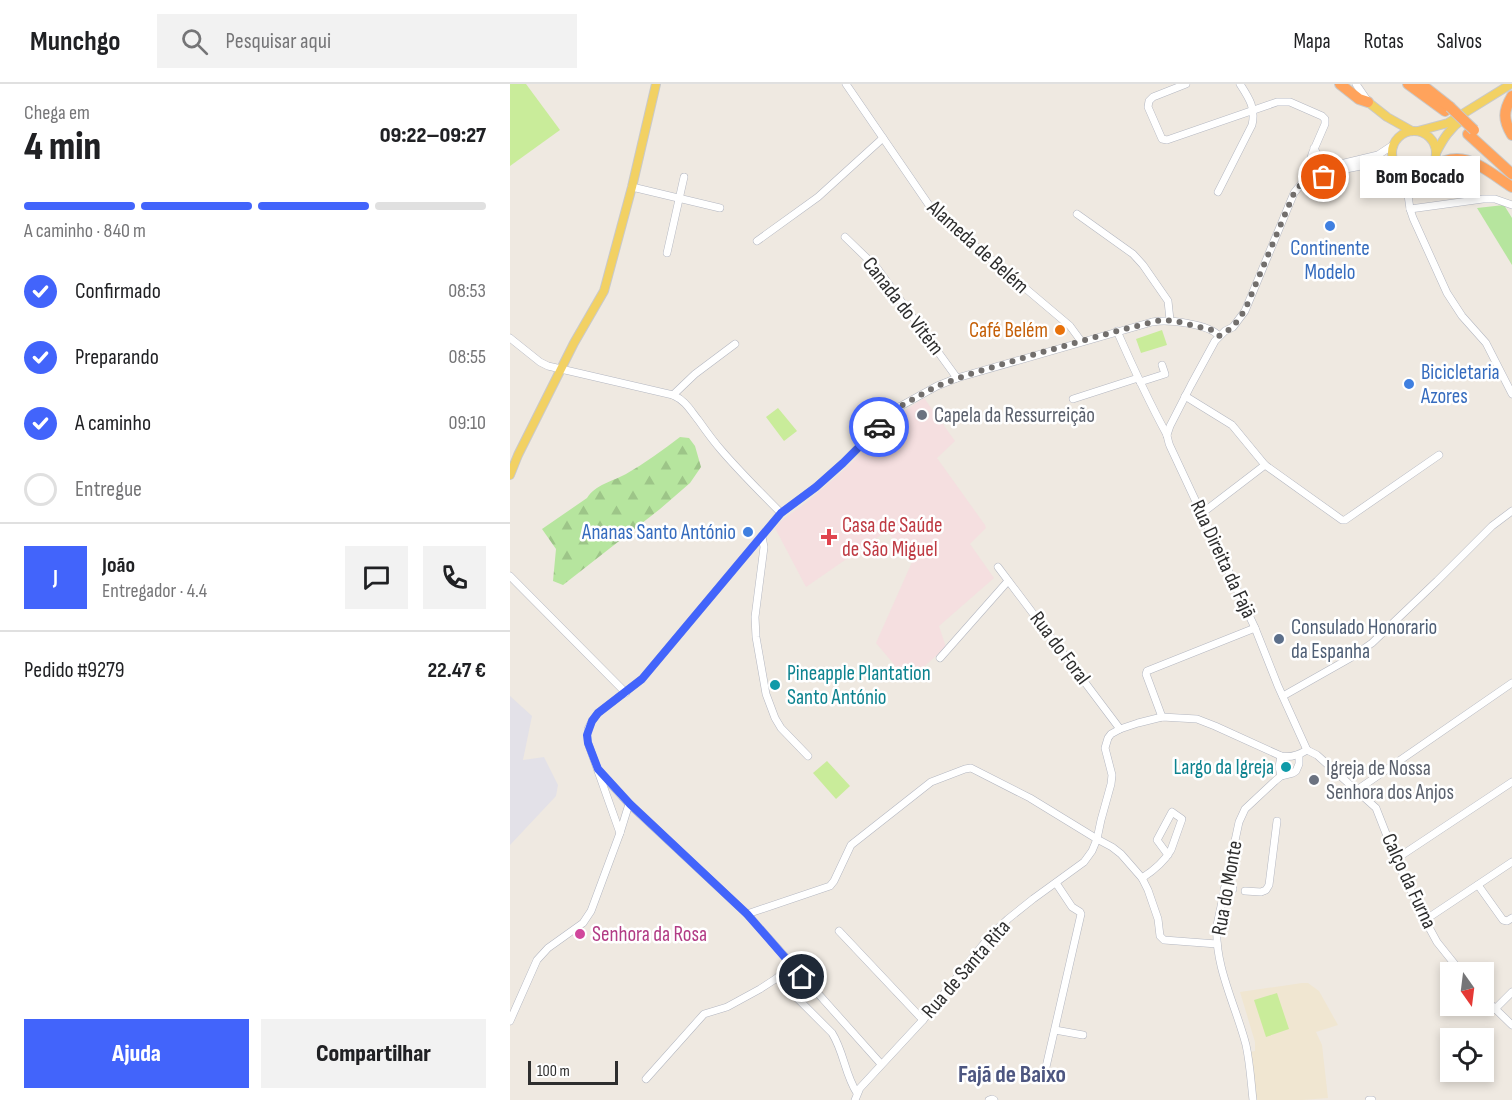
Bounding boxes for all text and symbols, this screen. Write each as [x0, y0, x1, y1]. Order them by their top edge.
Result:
search box [157, 14, 577, 68]
text: Munchgo [30, 25, 121, 58]
icon: search [178, 25, 211, 58]
text: Pesquisar aqui [226, 28, 331, 55]
text: Mapa [1293, 29, 1331, 54]
text: Rotas [1364, 29, 1404, 54]
text: Salvos [1437, 29, 1482, 54]
text: Chega em [24, 101, 90, 125]
text: 09:22–09:27 [380, 122, 486, 149]
text: 4 min [24, 124, 101, 171]
pin [1298, 151, 1349, 202]
callout: Bom Bocado [1360, 156, 1480, 198]
icon: bag [1307, 160, 1340, 193]
text: Bom Bocado [1376, 165, 1464, 189]
street label: Alameda de Belém [922, 194, 1034, 299]
text: A caminho · 840 m [24, 219, 146, 243]
marker: Continente Modelo [1323, 219, 1337, 233]
place label: Continente Modelo [1290, 236, 1370, 285]
street label: Canada do Vitém [857, 252, 949, 360]
icon: check [24, 275, 57, 308]
text: Confirmado [75, 278, 161, 305]
text: 08:53 [448, 279, 486, 303]
place label: Café Belém [969, 318, 1048, 343]
marker: Café Belém [1053, 323, 1067, 337]
icon: check [24, 341, 57, 374]
text: Preparando [75, 344, 159, 371]
text: 08:55 [449, 345, 486, 369]
place label: Bicicletaria Azores [1420, 360, 1500, 409]
marker: Bicicletaria Azores [1402, 377, 1416, 391]
courier [849, 397, 909, 457]
place label: Capela da Ressurreição [934, 403, 1095, 428]
icon: check [24, 407, 57, 440]
marker: Capela da Ressurreição [915, 408, 929, 422]
text: A caminho [75, 410, 151, 437]
text: 09:10 [449, 411, 486, 435]
icon: car [863, 411, 896, 444]
text: Entregue [75, 476, 142, 503]
street label: Rua Direita da Fajã [1185, 496, 1261, 622]
place label: Casa de Saúde de São Miguel [842, 513, 942, 562]
place label: Ananas Santo António [581, 520, 736, 545]
marker: Ananas Santo António [741, 525, 755, 539]
marker: Casa de Saúde de São Miguel [820, 528, 838, 546]
button: chat [345, 546, 408, 609]
button: phone [423, 546, 486, 609]
text: João [102, 552, 135, 579]
text: J [53, 564, 58, 591]
text: Entregador · 4.4 [102, 579, 207, 603]
street label: Rua do Foral [1025, 607, 1095, 689]
place label: Consulado Honorario da Espanha [1291, 615, 1437, 664]
marker: Consulado Honorario da Espanha [1272, 632, 1286, 646]
text: Pedido #9279 [24, 657, 125, 684]
text: 22.47 € [427, 657, 486, 684]
place label: Pineapple Plantation Santo António [787, 661, 931, 710]
marker: Pineapple Plantation Santo António [768, 678, 782, 692]
place label: Largo da Igreja [1174, 755, 1274, 780]
place label: Igreja de Nossa Senhora dos Anjos [1326, 756, 1454, 805]
marker: Largo da Igreja [1279, 760, 1293, 774]
marker: Igreja de Nossa Senhora dos Anjos [1307, 773, 1321, 787]
street label: Calço da Furna [1376, 829, 1442, 933]
street label: Rua do Monte [1206, 839, 1248, 937]
street label: Rua de Santa Rita [916, 915, 1016, 1023]
place label: Senhora da Rosa [592, 922, 707, 947]
marker: Senhora da Rosa [573, 927, 587, 941]
pin [776, 951, 827, 1002]
icon: home [785, 960, 818, 993]
north arrow [1440, 962, 1494, 1016]
map controls [1440, 962, 1494, 1082]
button: Ajuda [24, 1019, 249, 1088]
button: Compartilhar [261, 1019, 486, 1088]
button: locate [1440, 1028, 1494, 1082]
scale bar [528, 1058, 618, 1086]
district label: Fajã de Baixo [958, 1060, 1066, 1089]
text: 100 m [537, 1062, 570, 1081]

